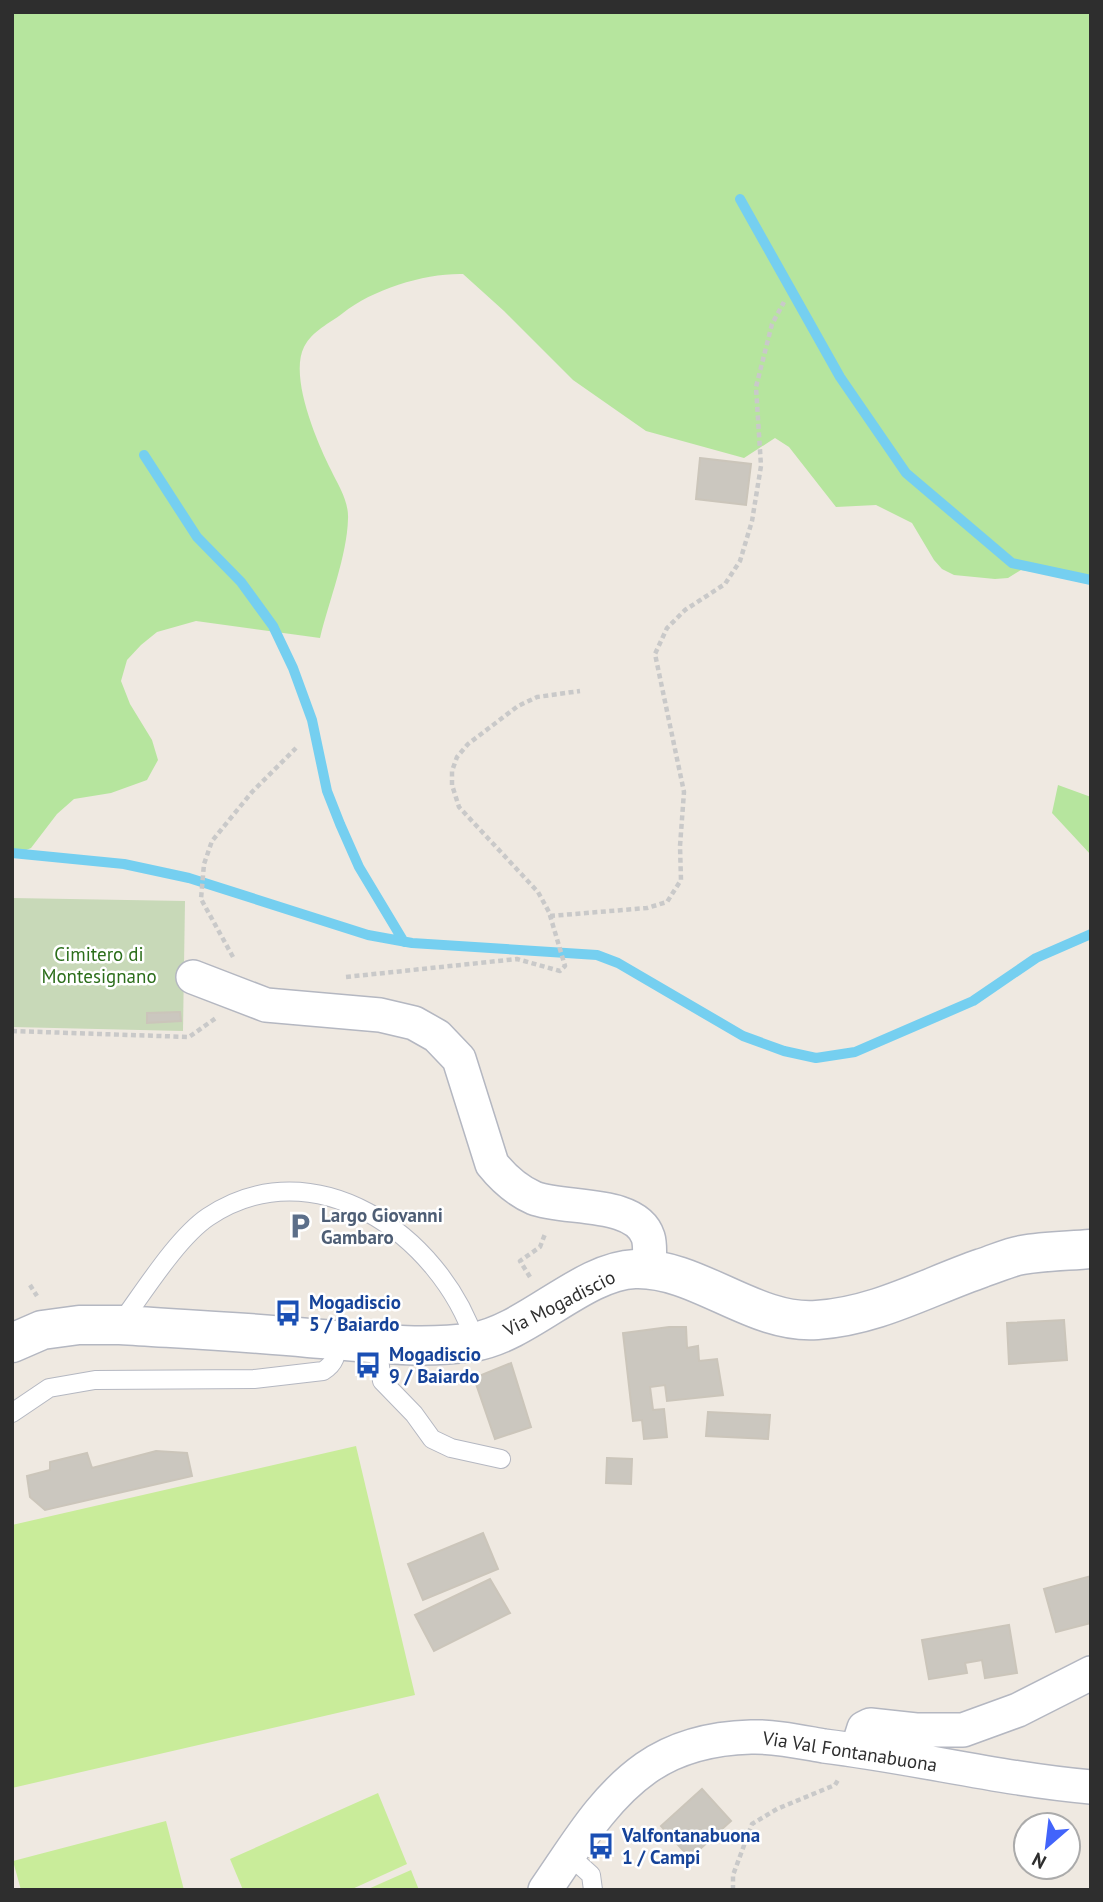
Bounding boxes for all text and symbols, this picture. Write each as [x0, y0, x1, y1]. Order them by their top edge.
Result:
park label: Cimitero di Montesignano [41, 942, 157, 988]
place label: Largo Giovanni Gambaro [321, 1203, 443, 1249]
parking icon: Largo Giovanni Gambaro [285, 1211, 315, 1241]
street label: Via Mogadiscio [498, 1265, 619, 1342]
place label: Mogadiscio 5 / Baiardo [309, 1290, 401, 1336]
bus stop icon: Mogadiscio 5 / Baiardo [273, 1298, 303, 1328]
place label: Mogadiscio 9 / Baiardo [389, 1342, 481, 1388]
bus stop icon: Mogadiscio 9 / Baiardo [353, 1350, 383, 1380]
street label: Via Val Fontanabuona [760, 1725, 939, 1777]
north arrow [1012, 1811, 1082, 1881]
place label: Valfontanabuona 1 / Campi [621, 1823, 760, 1869]
bus stop icon: Valfontanabuona 1 / Campi [586, 1831, 616, 1861]
text: N [1028, 1847, 1050, 1875]

